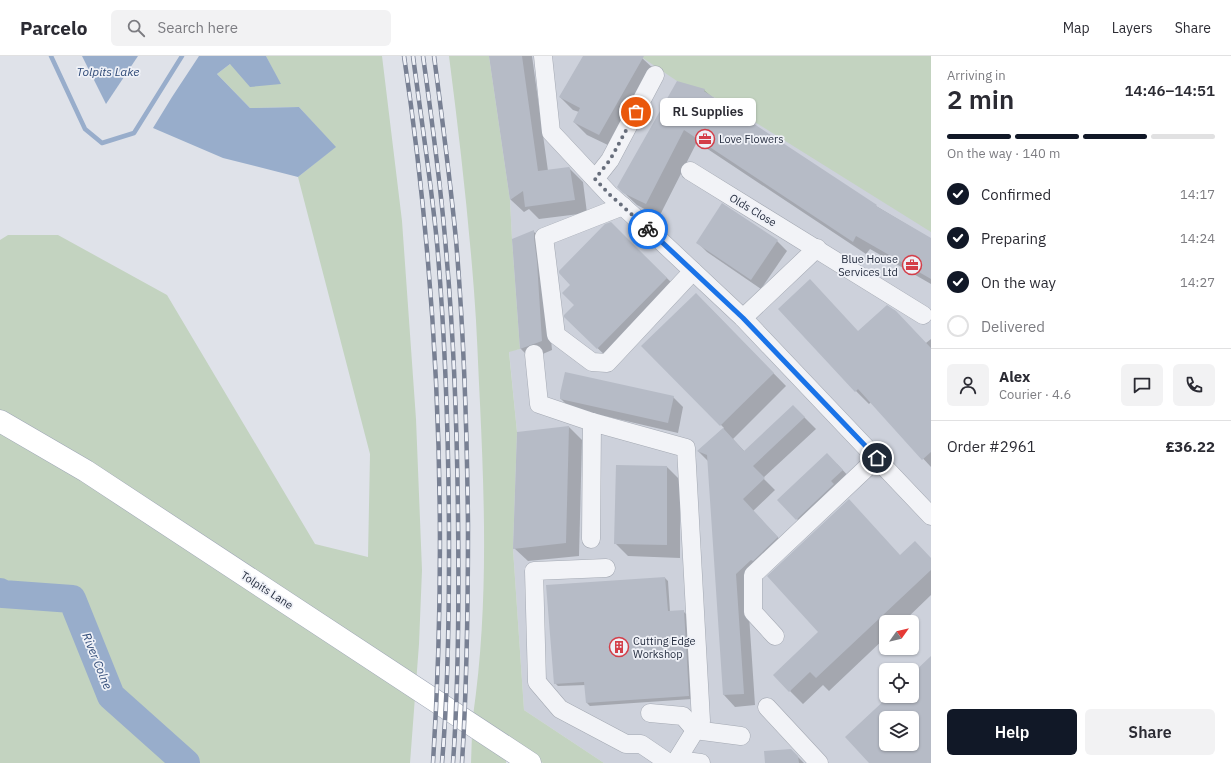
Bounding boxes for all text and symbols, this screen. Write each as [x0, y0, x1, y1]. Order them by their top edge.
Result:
search box [111, 10, 391, 46]
text: Parcelo [20, 16, 87, 40]
icon: search [125, 17, 147, 39]
text: Search here [157, 18, 238, 37]
text: Map [1063, 19, 1090, 37]
text: Layers [1112, 19, 1153, 37]
text: Share [1175, 19, 1211, 37]
water label: Tolpits Lake [77, 64, 139, 79]
text: Arriving in [947, 67, 1006, 84]
text: 14:46–14:51 [1125, 81, 1215, 100]
text: 2 min [947, 82, 1014, 116]
pin [619, 95, 653, 129]
callout: RL Supplies [660, 98, 756, 126]
icon: bag [625, 101, 647, 123]
text: RL Supplies [673, 103, 743, 120]
office icon: Love Flowers [694, 128, 716, 150]
place label: Love Flowers [719, 132, 784, 146]
text: On the way · 140 m [947, 145, 1060, 162]
icon: check [947, 183, 969, 205]
text: Confirmed [981, 185, 1051, 204]
text: 14:17 [1180, 186, 1215, 203]
street label: Olds Close [727, 190, 779, 230]
courier [628, 209, 668, 249]
icon: bike [637, 218, 659, 240]
icon: check [947, 227, 969, 249]
text: Preparing [981, 229, 1046, 248]
text: 14:24 [1180, 230, 1215, 247]
place label: Blue House Services Ltd [838, 252, 898, 279]
office icon: Blue House Services Ltd [901, 254, 923, 276]
icon: check [947, 271, 969, 293]
text: On the way [981, 273, 1056, 292]
text: 14:27 [1180, 274, 1215, 291]
text: Delivered [981, 317, 1045, 336]
button: person [947, 364, 989, 406]
button: chat [1121, 364, 1163, 406]
button: phone [1173, 364, 1215, 406]
text: Alex [999, 367, 1030, 386]
text: Courier · 4.6 [999, 386, 1071, 403]
text: Order #2961 [947, 437, 1036, 456]
text: £36.22 [1166, 437, 1215, 456]
pin [860, 441, 894, 475]
icon: home [866, 447, 888, 469]
street label: Tolpits Lane [238, 568, 296, 612]
north arrow [879, 615, 919, 655]
map controls [879, 615, 919, 751]
water label: River Colne [79, 630, 116, 691]
place label: Cutting Edge Workshop [633, 634, 696, 661]
building icon: Cutting Edge Workshop [608, 636, 630, 658]
button: locate [879, 663, 919, 703]
button: Help [947, 709, 1077, 755]
button: Share [1085, 709, 1215, 755]
button: layers [879, 711, 919, 751]

